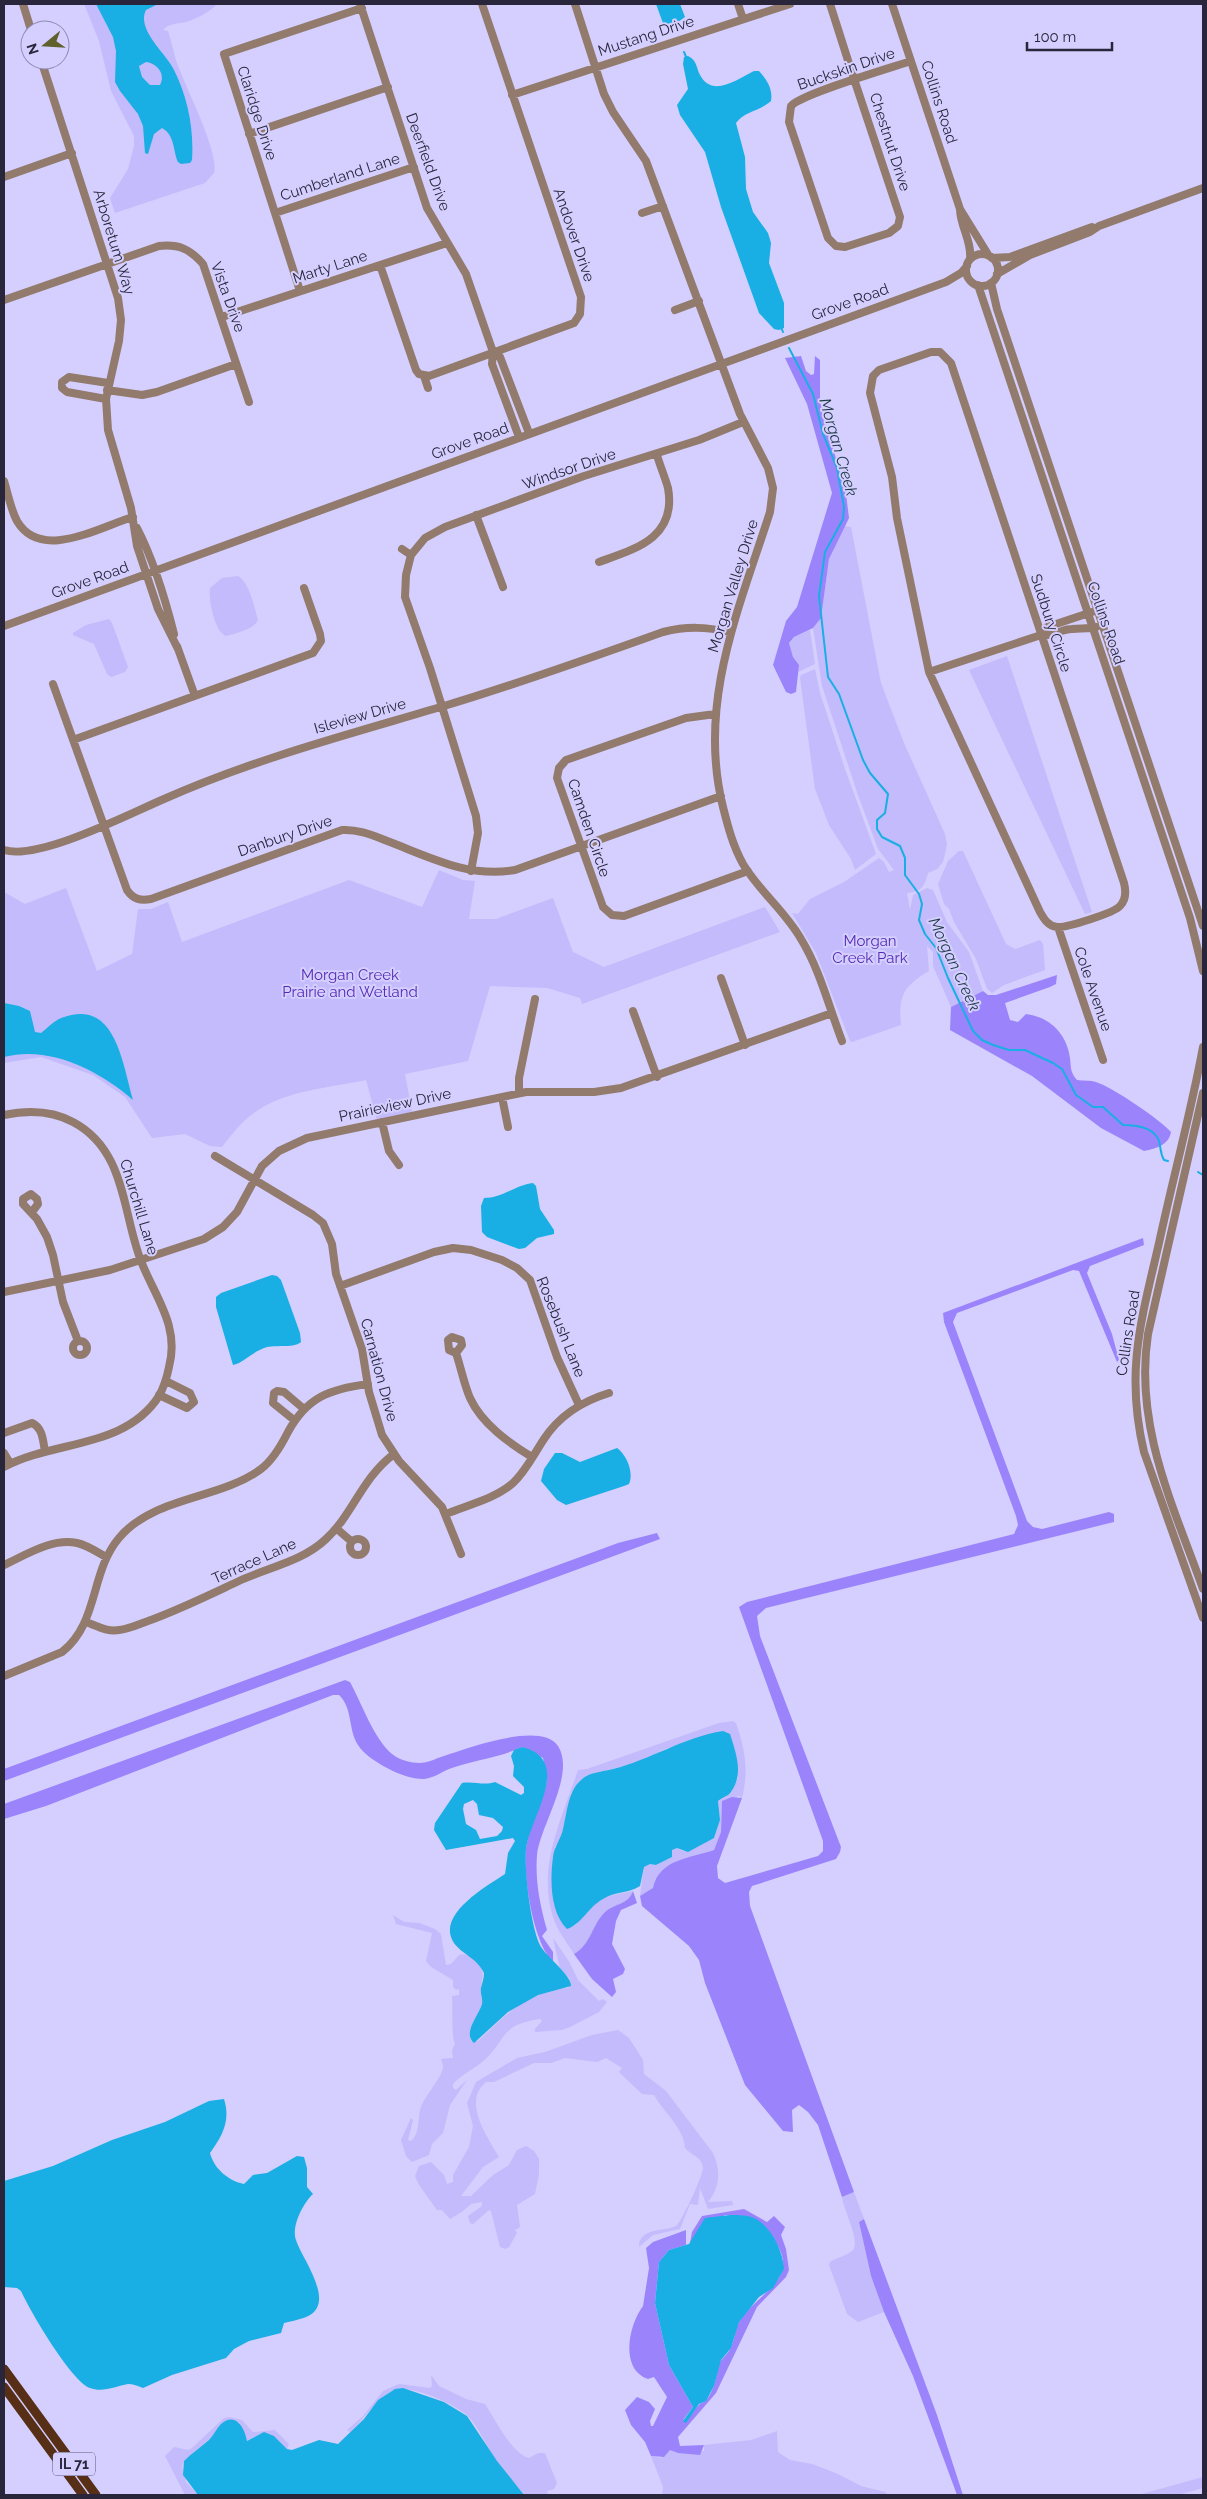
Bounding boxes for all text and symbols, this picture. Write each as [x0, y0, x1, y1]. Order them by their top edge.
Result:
street label: Mustang Drive [596, 12, 697, 60]
north arrow [20, 20, 70, 70]
scale bar [1027, 20, 1112, 52]
text: 100 m [1034, 28, 1076, 46]
text: N [23, 41, 42, 57]
street label: Buckskin Drive [795, 44, 897, 94]
street label: Collins Road [917, 58, 961, 146]
street label: Claridge Drive [233, 64, 281, 163]
street label: Chestnut Drive [866, 91, 914, 194]
street label: Deerfield Drive [402, 111, 454, 214]
street label: Cumberland Lane [278, 149, 402, 205]
street label: Andover Drive [550, 186, 599, 284]
street label: Arboretum Way [89, 187, 139, 297]
street label: Marty Lane [290, 246, 370, 288]
street label: Vista Drive [207, 259, 249, 335]
street label: Grove Road [809, 280, 891, 324]
water label: Morgan Creek [815, 396, 862, 499]
street label: Grove Road [429, 419, 511, 463]
street label: Windsor Drive [520, 445, 618, 493]
street label: Morgan Valley Drive [704, 517, 762, 655]
street label: Grove Road [49, 558, 131, 602]
street label: Sudbury Circle [1027, 572, 1075, 674]
street label: Collins Road [1083, 579, 1129, 667]
street label: Isleview Drive [312, 694, 408, 738]
street label: Camden Circle [564, 777, 614, 880]
street label: Danbury Drive [236, 811, 335, 861]
water label: Morgan Creek [925, 914, 985, 1014]
park label: Morgan Creek Park [832, 932, 908, 967]
street label: Cole Avenue [1070, 944, 1116, 1034]
park label: Morgan Creek Prairie and Wetland [282, 966, 418, 1001]
street label: Prairieview Drive [337, 1084, 453, 1126]
street label: Churchill Lane [116, 1157, 162, 1257]
street label: Rosebush Lane [533, 1274, 589, 1380]
street label: Collins Road [1112, 1289, 1144, 1377]
street label: Carnation Drive [357, 1316, 401, 1424]
street label: Terrace Lane [209, 1534, 299, 1588]
road number: IL 71 [53, 2452, 95, 2476]

